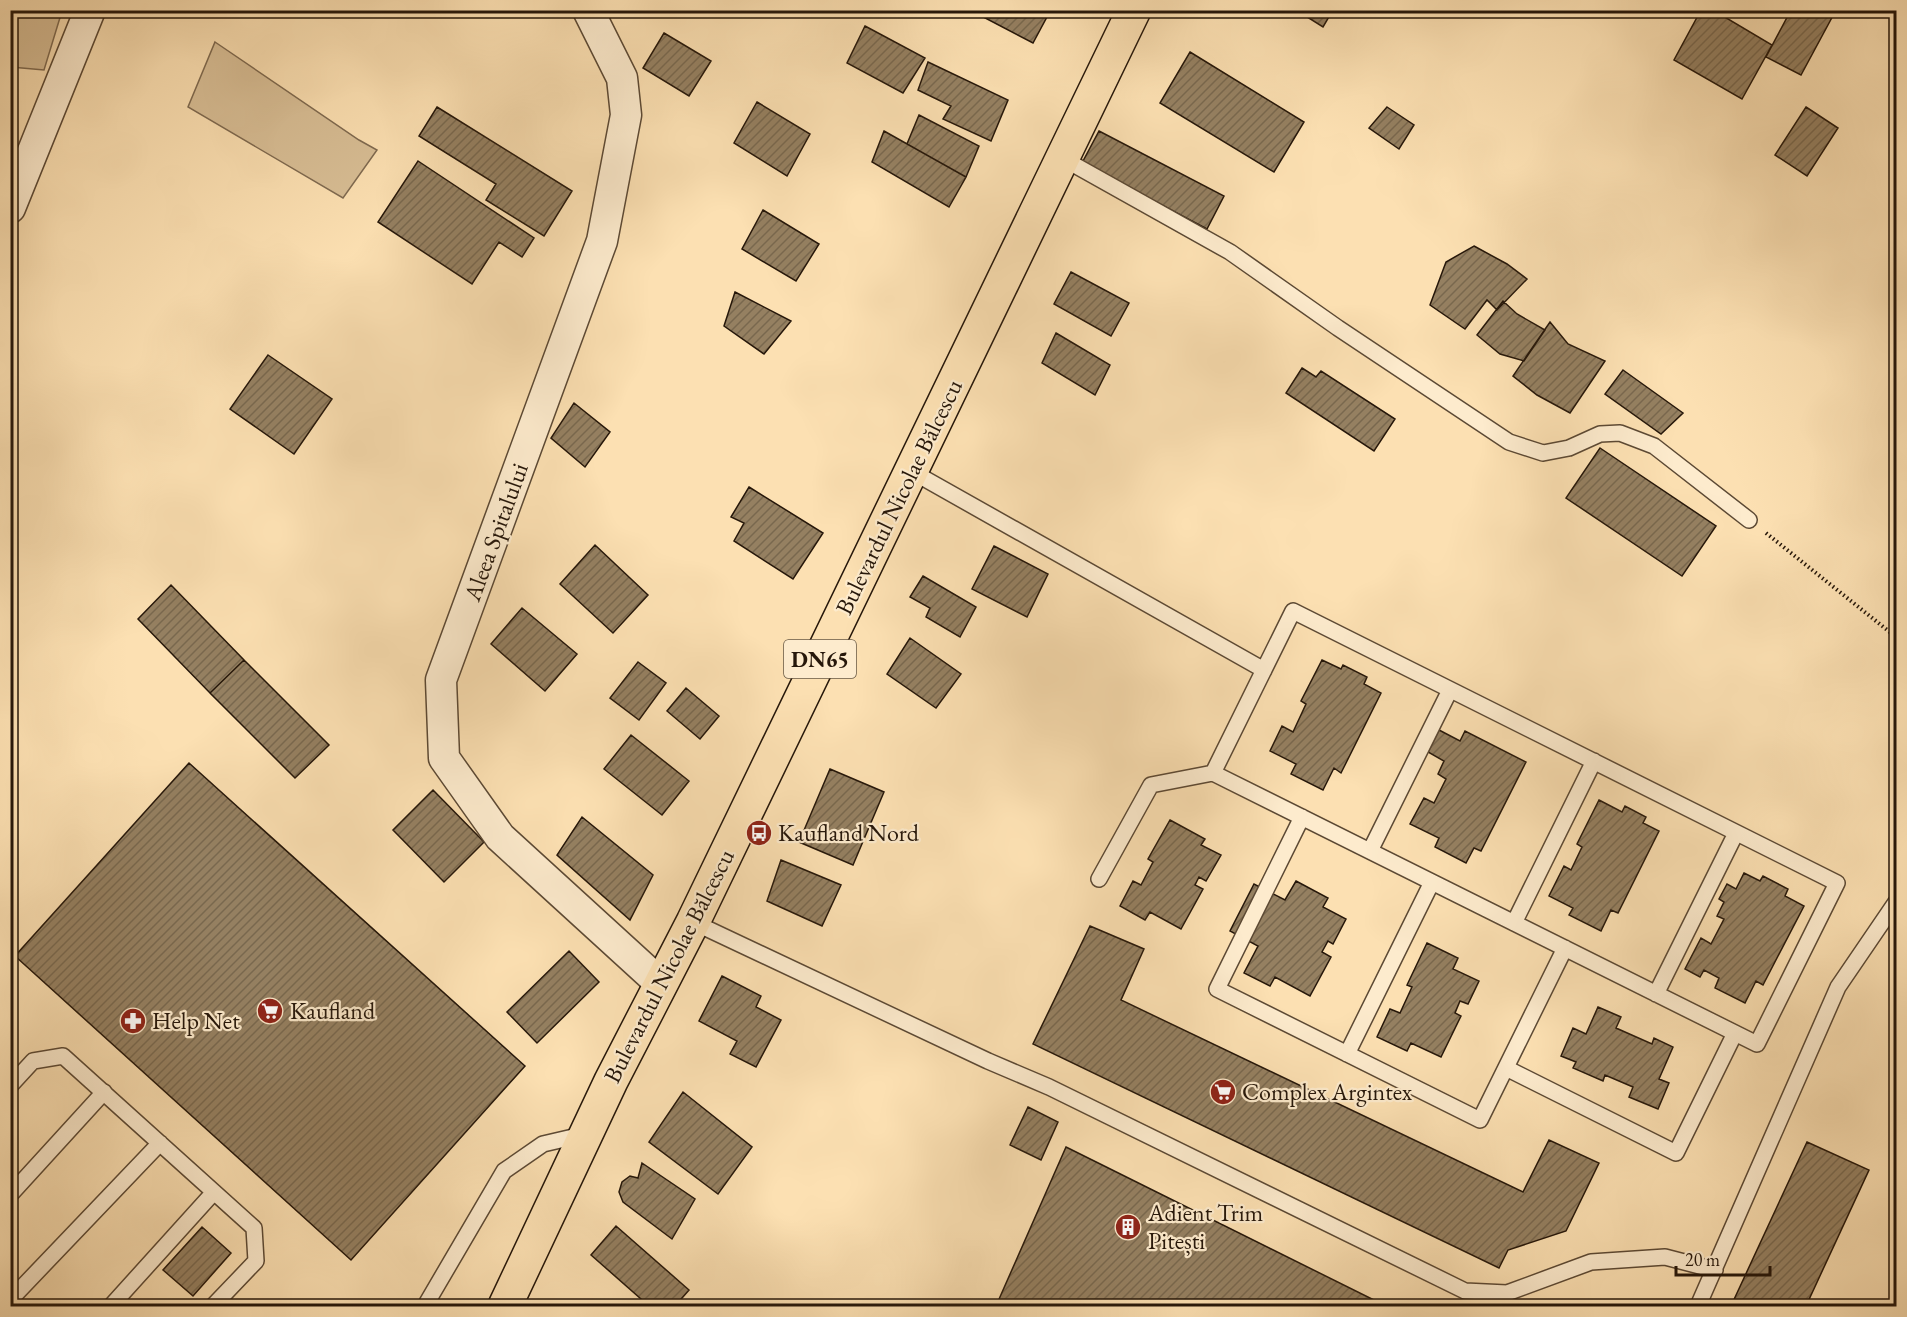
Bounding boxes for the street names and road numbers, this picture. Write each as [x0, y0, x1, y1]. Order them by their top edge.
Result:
street label: Bulevardul Nicolae Bălcescu [828, 374, 969, 620]
street label: Aleea Spitalului [456, 459, 535, 606]
road number: DN65 [784, 640, 856, 678]
street label: Bulevardul Nicolae Bălcescu [596, 843, 741, 1088]

